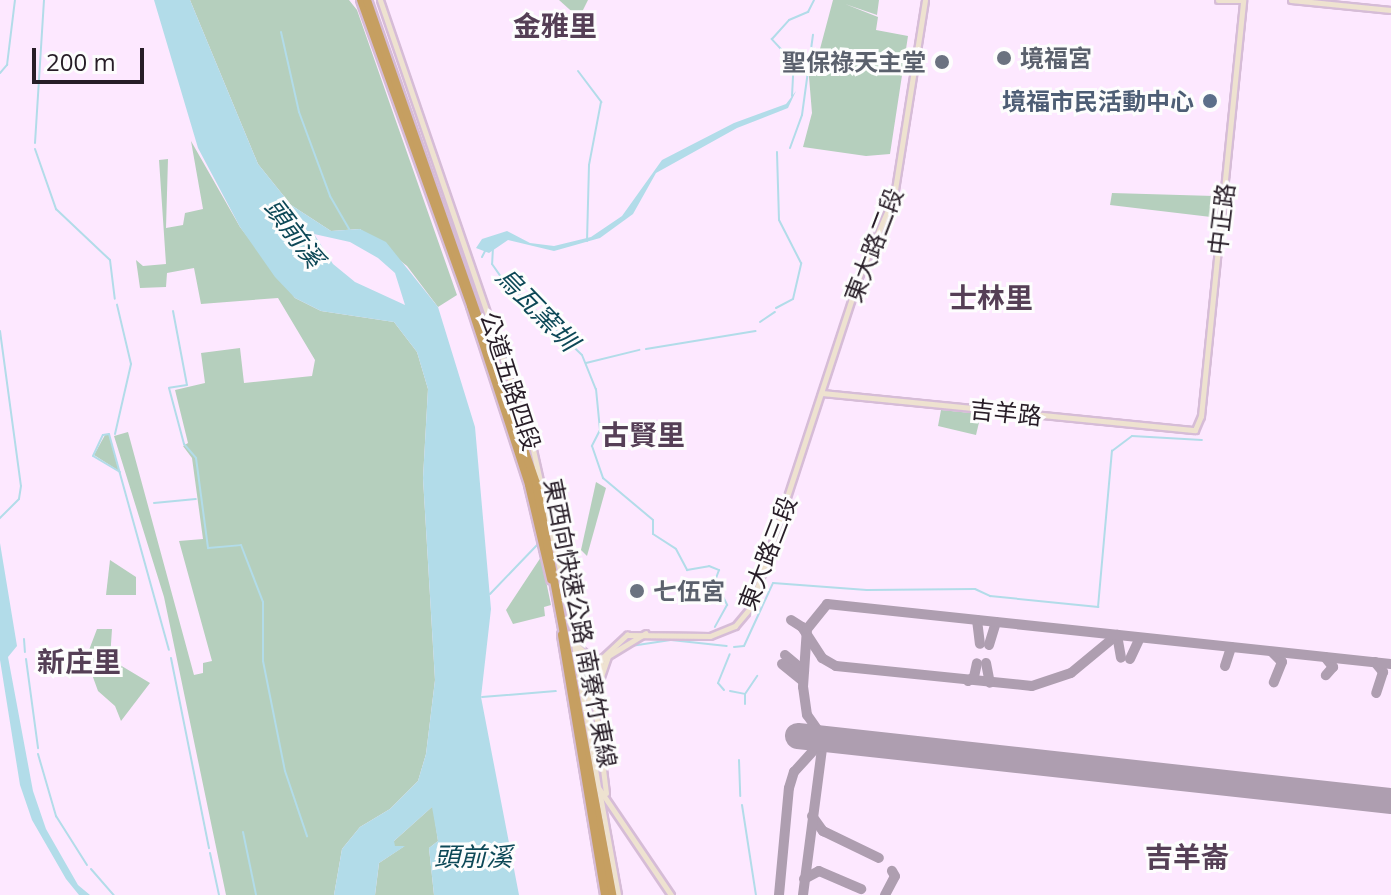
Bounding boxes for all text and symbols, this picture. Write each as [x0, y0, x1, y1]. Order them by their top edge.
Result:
district label: 金雅里 [513, 8, 597, 42]
scale bar [36, 32, 148, 82]
place label: 境福宮 [1020, 44, 1092, 72]
text: 200 m [46, 45, 116, 78]
place label: 聖保祿天主堂 [782, 48, 926, 76]
marker: 境福宮 [995, 49, 1013, 67]
marker: 聖保祿天主堂 [933, 53, 951, 71]
place label: 境福市民活動中心 [1002, 87, 1194, 115]
marker: 境福市民活動中心 [1201, 92, 1219, 110]
street label: 中正路 [1202, 182, 1240, 256]
street label: 東大路二段 [838, 184, 908, 306]
water label: 頭前溪 [258, 192, 330, 274]
water label: 烏瓦窯圳 [490, 261, 584, 357]
district label: 士林里 [949, 280, 1033, 314]
street label: 公道五路四段 [475, 308, 547, 454]
street label: 吉羊路 [969, 394, 1043, 430]
district label: 古賢里 [601, 417, 685, 451]
street label: 東西向快速公路 南寮竹東線 [539, 476, 623, 770]
street label: 東大路三段 [732, 492, 802, 614]
place label: 七伍宮 [653, 577, 725, 605]
marker: 七伍宮 [628, 582, 646, 600]
district label: 新庄里 [37, 644, 121, 678]
district label: 吉羊崙 [1145, 839, 1229, 873]
water label: 頭前溪 [434, 841, 512, 873]

